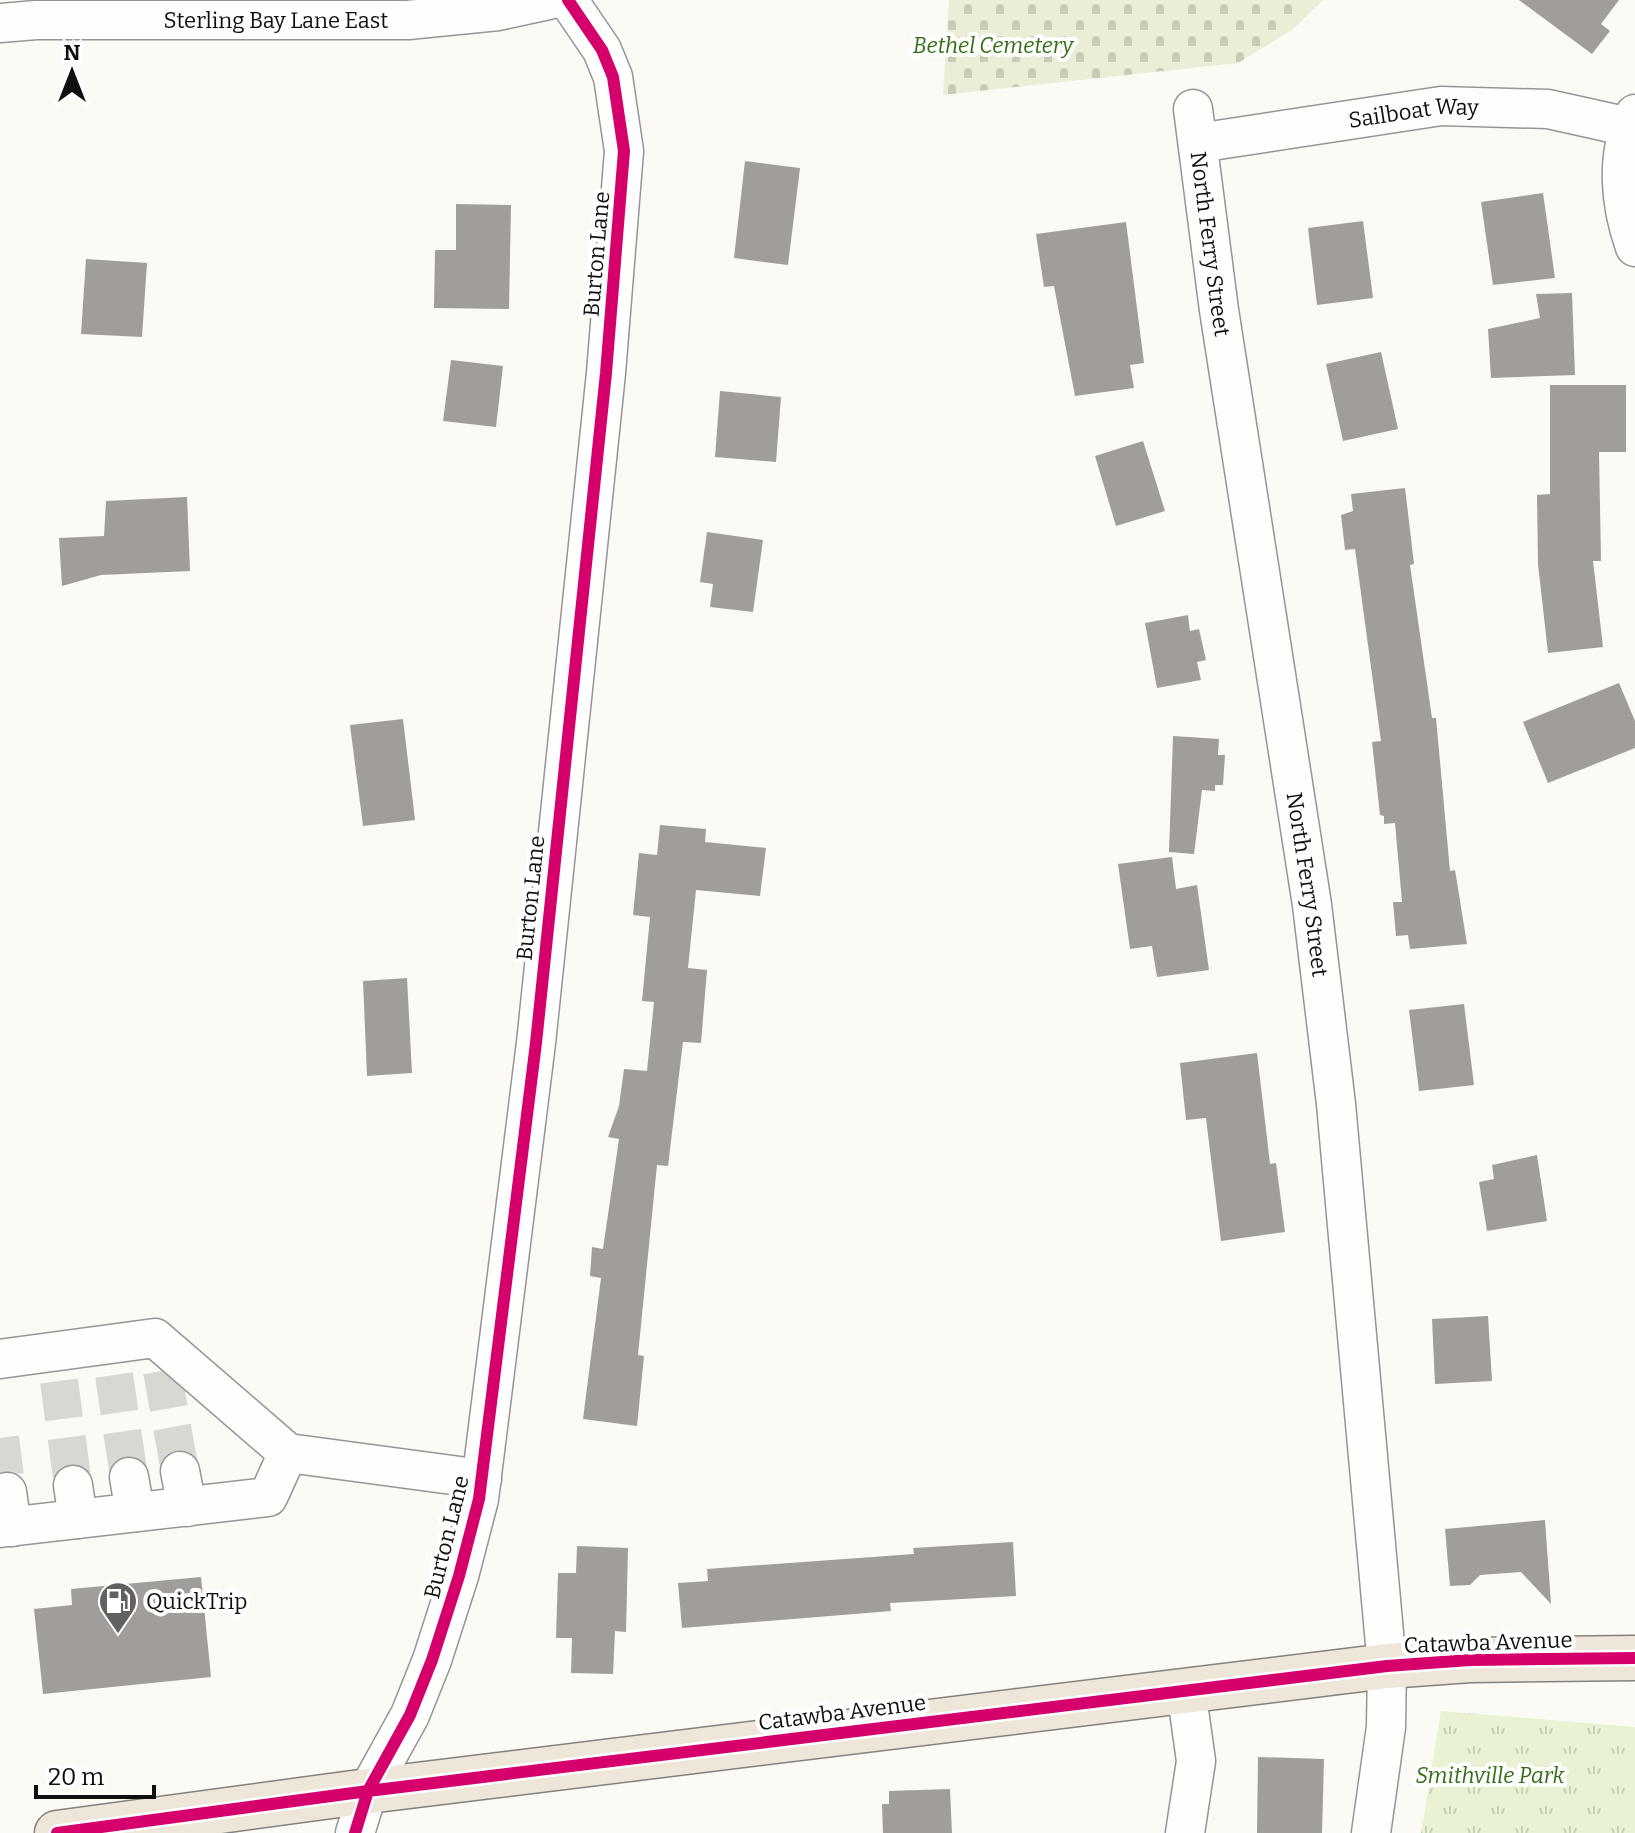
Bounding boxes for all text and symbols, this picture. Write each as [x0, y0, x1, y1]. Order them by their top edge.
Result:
street label: Sterling Bay Lane East [163, 7, 388, 34]
north arrow [32, 32, 112, 112]
park label: Bethel Cemetery [913, 32, 1075, 59]
text: N [64, 39, 81, 66]
street label: Sailboat Way [1347, 93, 1479, 134]
street label: North Ferry Street [1185, 150, 1236, 338]
street label: Burton Lane [578, 190, 615, 318]
street label: North Ferry Street [1281, 790, 1334, 978]
street label: Burton Lane [511, 834, 550, 962]
street label: Burton Lane [418, 1473, 475, 1601]
fuel station icon: QuickTrip [97, 1580, 139, 1635]
place label: QuickTrip [146, 1588, 247, 1615]
street label: Catawba Avenue [1403, 1626, 1573, 1659]
street label: Catawba Avenue [757, 1689, 928, 1736]
scale bar [36, 1749, 154, 1799]
park label: Smithville Park [1415, 1762, 1566, 1789]
text: 20 m [48, 1763, 104, 1791]

